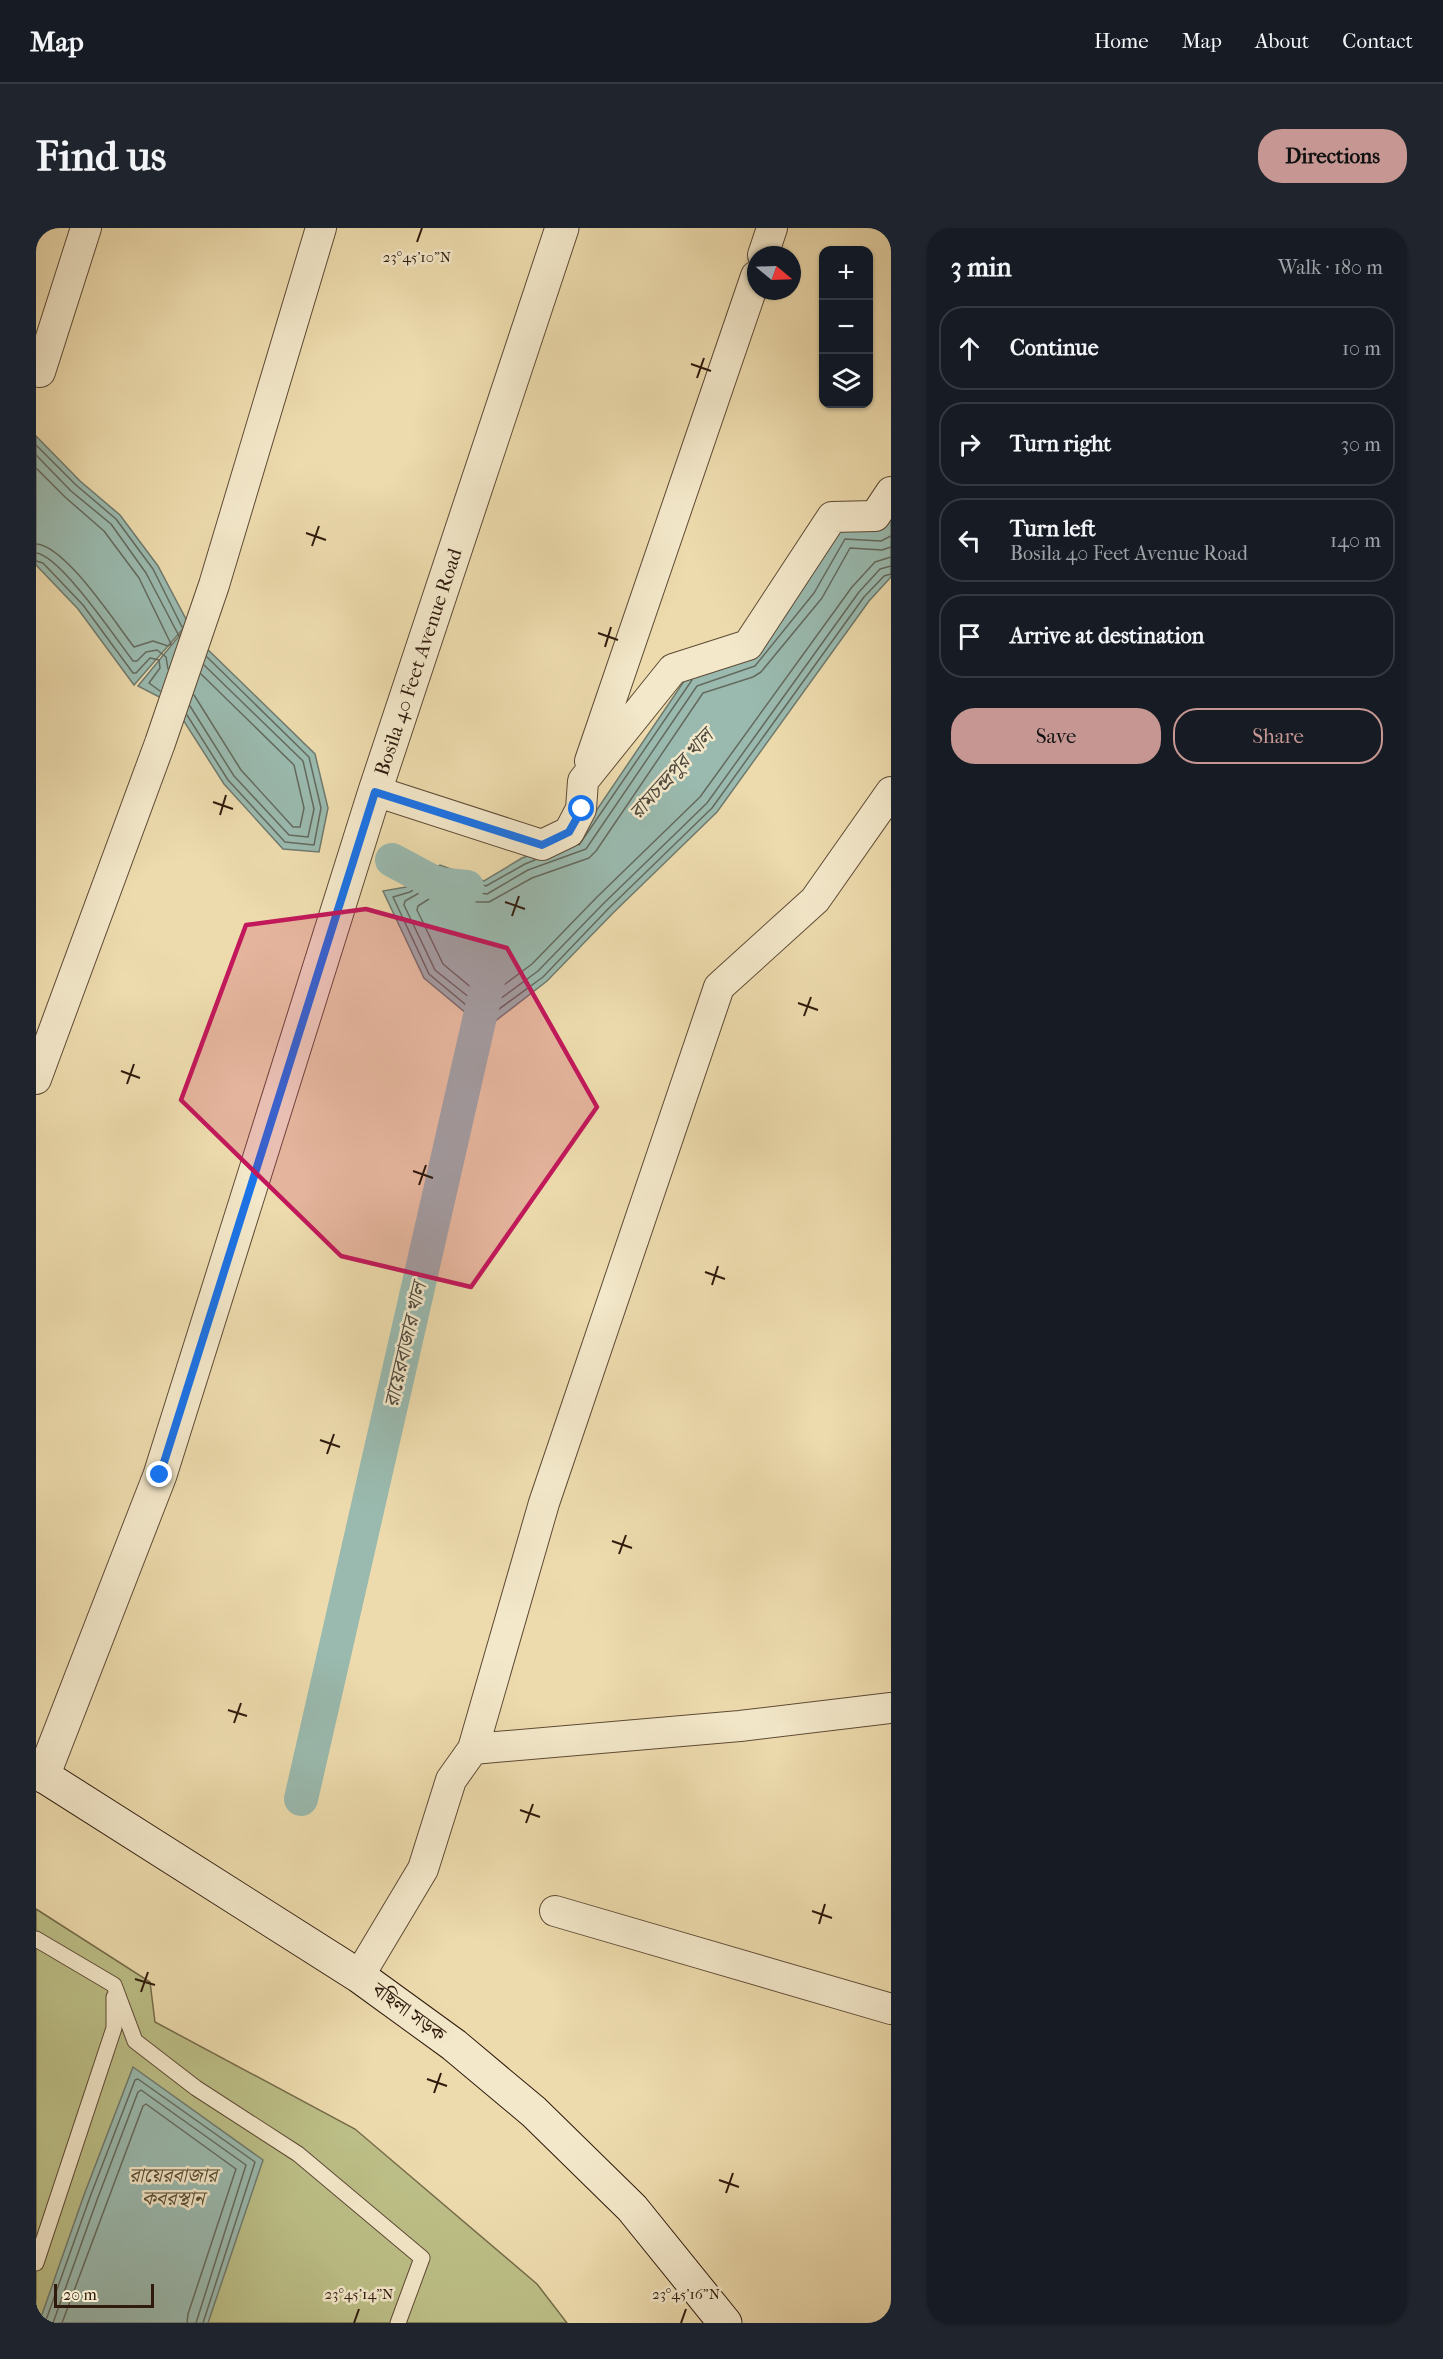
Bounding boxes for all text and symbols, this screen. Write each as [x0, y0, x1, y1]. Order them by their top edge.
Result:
text: Map [30, 25, 84, 58]
text: Home [1094, 29, 1149, 53]
text: Map [1182, 29, 1222, 53]
text: About [1255, 29, 1309, 53]
text: Contact [1342, 29, 1413, 53]
button: Directions [1258, 129, 1407, 183]
text: Find us [36, 132, 166, 181]
north arrow [747, 246, 801, 300]
map controls [819, 246, 873, 408]
button: + [819, 246, 873, 300]
text: 23°45'10"N [383, 248, 452, 266]
text: 3 min [951, 252, 1012, 283]
text: Walk · 180 m [1278, 256, 1383, 279]
button: − [819, 300, 873, 354]
icon: ahead [953, 332, 986, 365]
text: Continue [1010, 335, 1099, 361]
text: 10 m [1342, 337, 1381, 360]
button: layers [819, 354, 873, 408]
icon: right [953, 428, 986, 461]
text: Turn right [1010, 431, 1111, 457]
text: 30 m [1341, 433, 1381, 456]
text: Turn left [1010, 516, 1096, 542]
icon: left [953, 524, 986, 557]
text: 140 m [1330, 529, 1381, 552]
text: Bosila 40 Feet Avenue Road [1010, 542, 1248, 565]
street label: Bosila 40 Feet Avenue Road [369, 544, 467, 778]
icon: arrive [953, 620, 986, 653]
text: Arrive at destination [1010, 623, 1204, 649]
button: Save [951, 708, 1161, 764]
button: Share [1173, 708, 1383, 764]
water label: রামচন্দ্রপুর খাল [624, 721, 721, 825]
route start [568, 795, 594, 821]
water label: রায়েরবাজার খাল [379, 1276, 432, 1410]
route end [146, 1461, 172, 1487]
street label: বছিলা সড়ক [367, 1977, 451, 2047]
park label: রায়েরবাজার কবরস্থান [129, 2164, 221, 2210]
scale bar [54, 2281, 154, 2308]
text: 20 m [63, 2285, 97, 2304]
text: 23°45'14"N [325, 2285, 394, 2303]
text: 23°45'16"N [652, 2285, 721, 2303]

